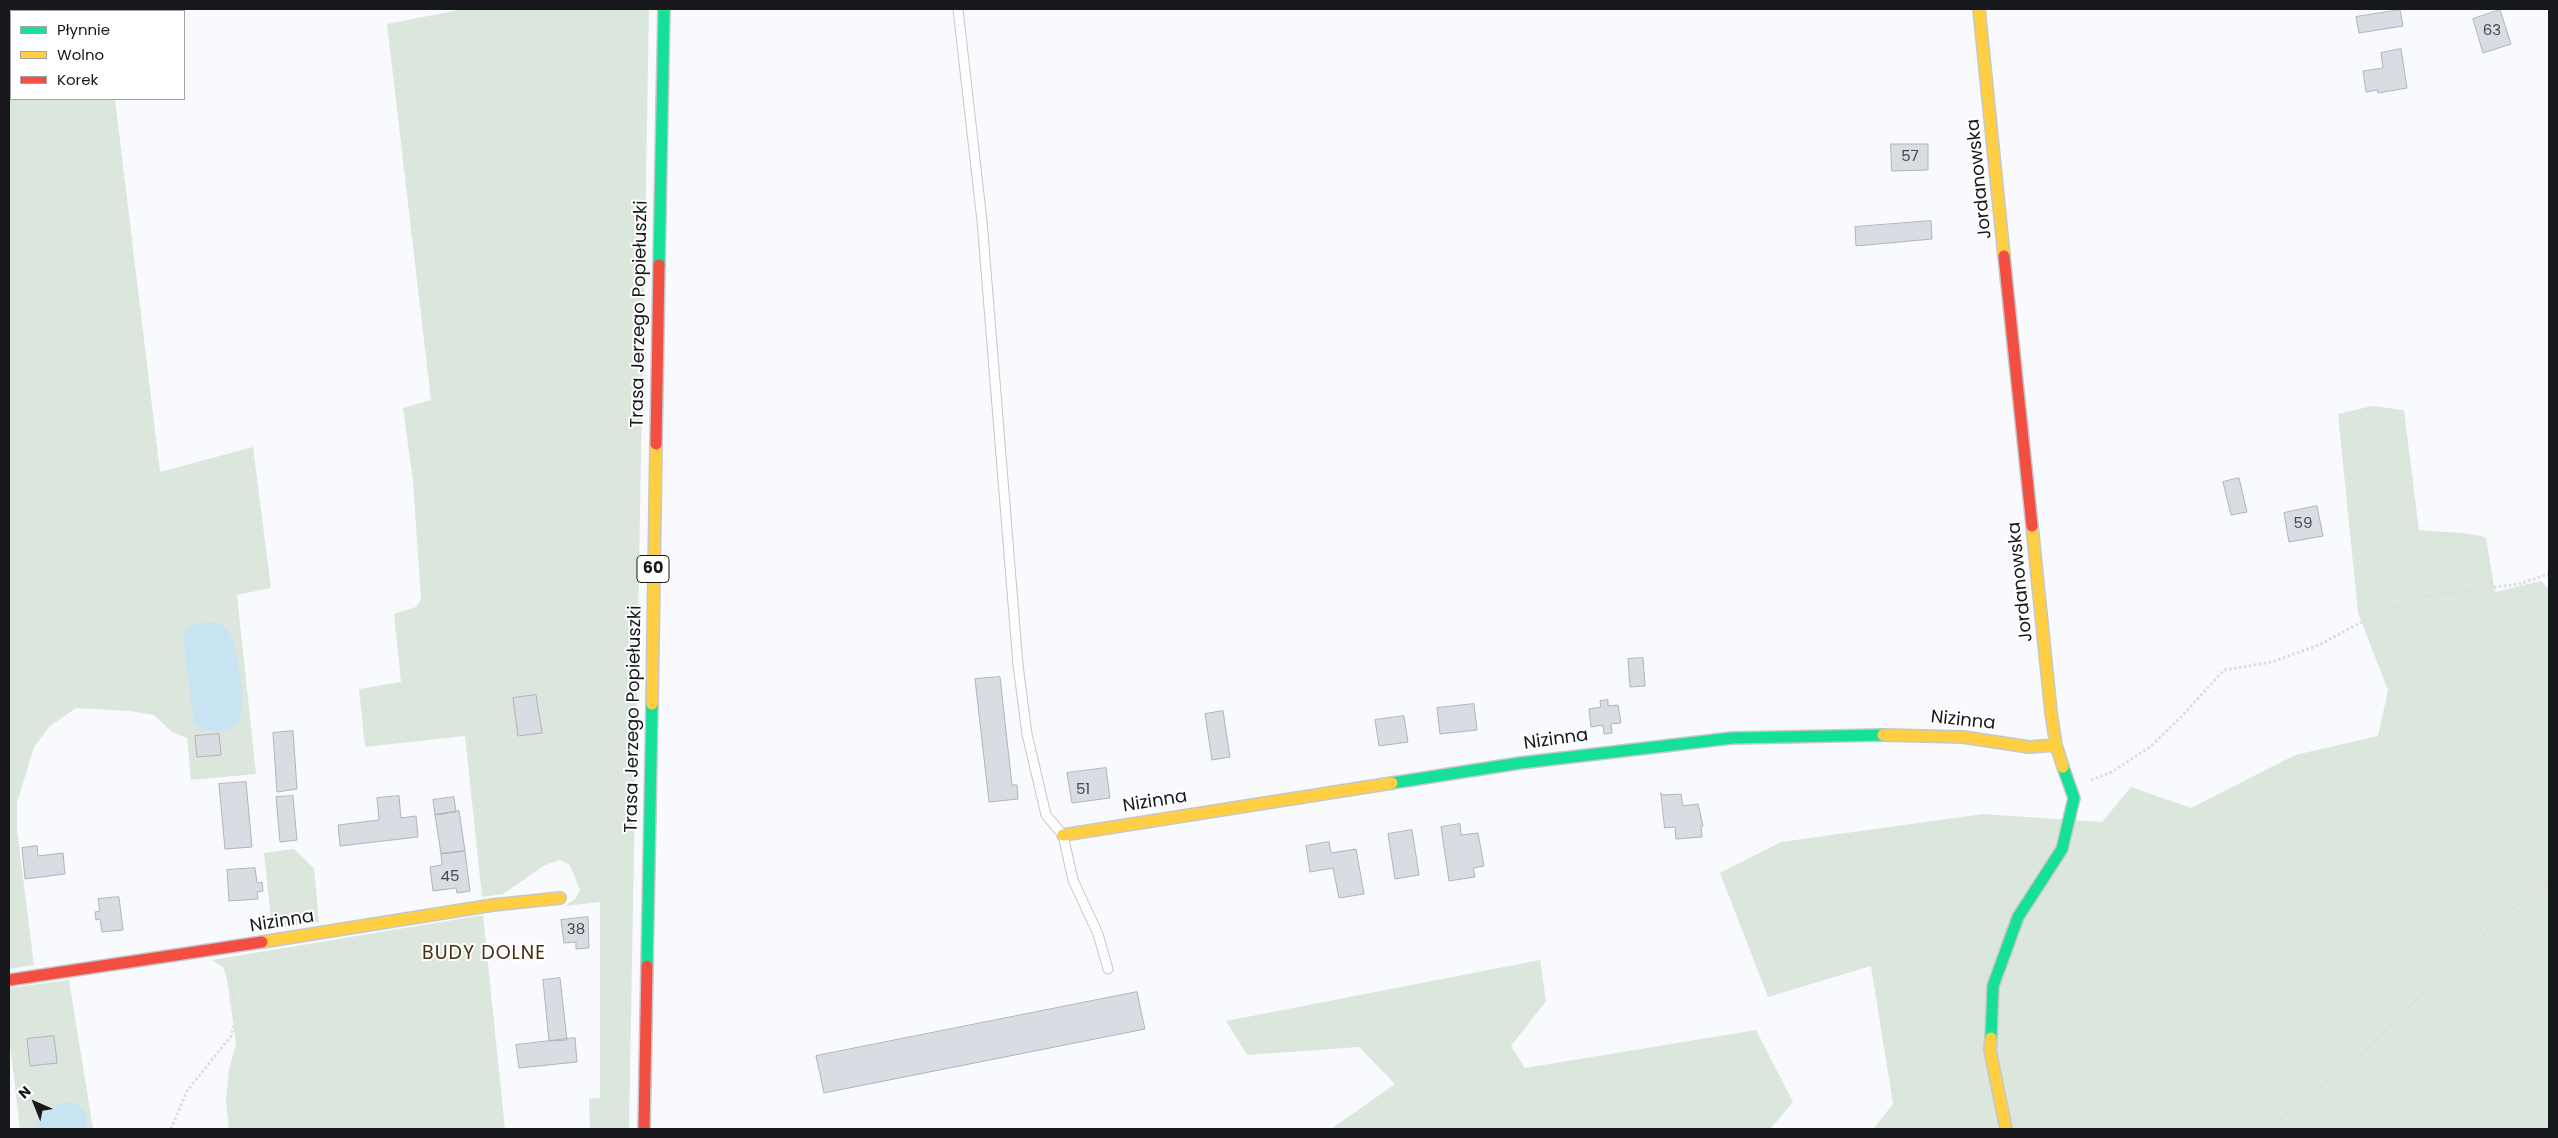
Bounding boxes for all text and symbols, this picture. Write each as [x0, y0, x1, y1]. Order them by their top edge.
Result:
legend [10, 10, 185, 100]
text: Płynnie [57, 19, 110, 40]
house number: 63 [2483, 22, 2501, 40]
text: Wolno [57, 44, 104, 65]
text: Korek [57, 69, 98, 90]
street label: Jordanowska [1963, 118, 1997, 240]
house number: 57 [1901, 148, 1919, 166]
street label: Trasa Jerzego Popiełuszki [627, 200, 653, 428]
house number: 59 [2294, 515, 2312, 533]
street label: Jordanowska [2004, 521, 2038, 643]
road number: 60 [637, 556, 669, 582]
street label: Trasa Jerzego Popiełuszki [621, 605, 647, 833]
street label: Nizinna [1930, 707, 1996, 735]
street label: Nizinna [1522, 725, 1590, 755]
house number: 51 [1076, 781, 1090, 799]
street label: Nizinna [1121, 786, 1189, 818]
house number: 45 [441, 868, 459, 886]
street label: Nizinna [248, 906, 316, 938]
house number: 38 [567, 921, 585, 939]
district label: BUDY DOLNE [421, 943, 547, 965]
north arrow [10, 1078, 60, 1128]
text: N [14, 1081, 35, 1103]

